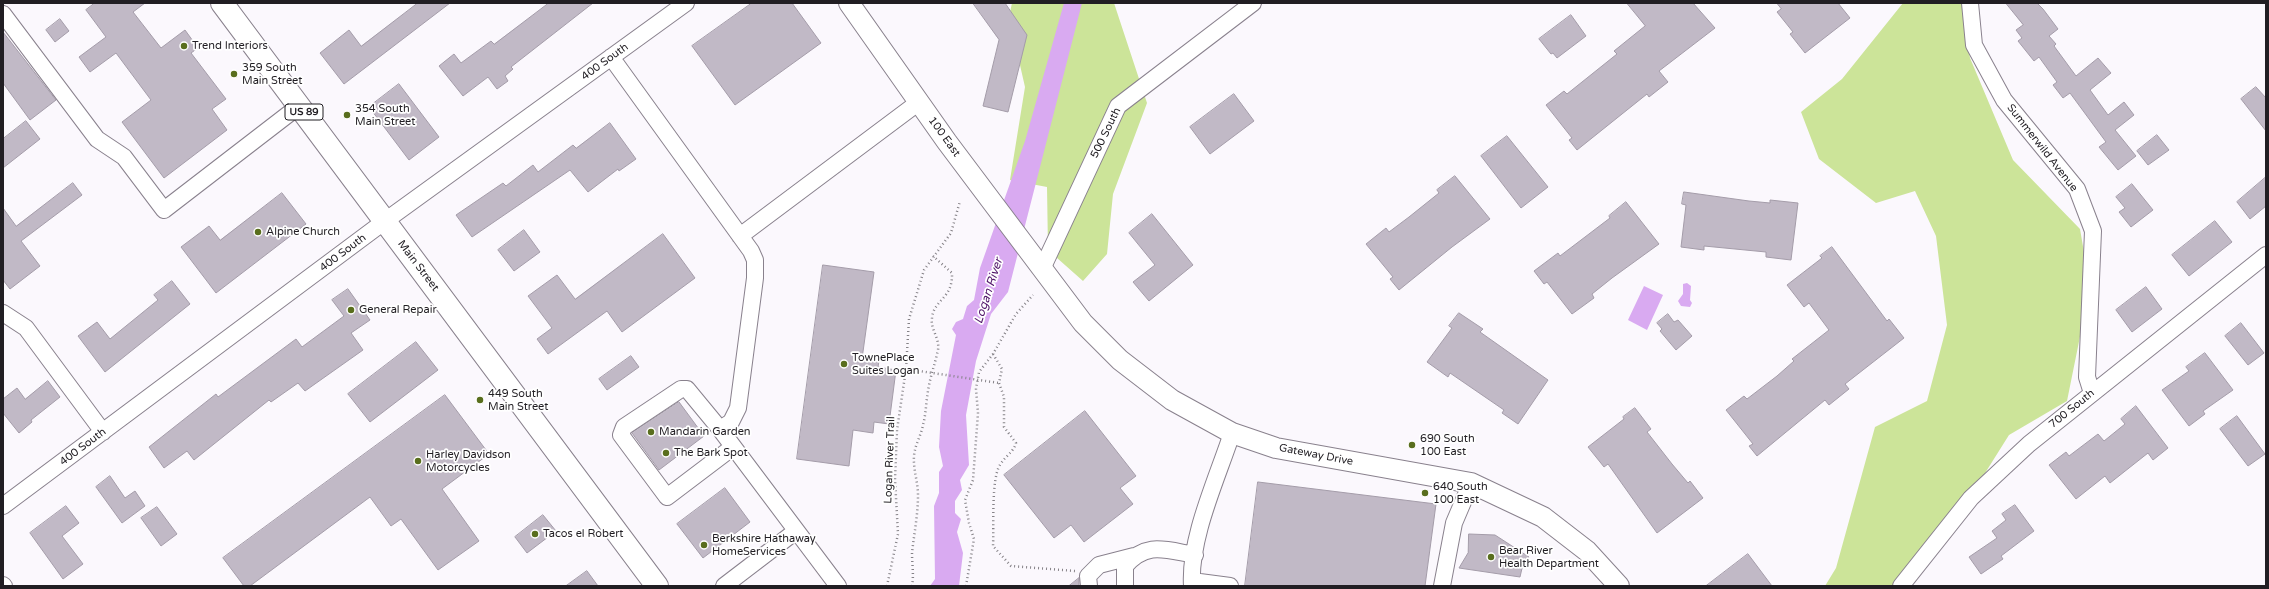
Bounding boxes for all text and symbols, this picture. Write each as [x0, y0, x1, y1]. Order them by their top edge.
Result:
place label: Trend Interiors [192, 39, 268, 53]
marker: Trend Interiors [179, 41, 189, 51]
street label: 400 South [579, 41, 631, 83]
place label: 359 South Main Street [242, 61, 303, 87]
marker: 359 South Main Street [229, 69, 239, 79]
place label: 354 South Main Street [355, 102, 416, 128]
street label: Summerwild Avenue [2004, 102, 2080, 194]
road number: US 89 [285, 104, 323, 120]
street label: 500 South [1088, 106, 1124, 160]
marker: 354 South Main Street [342, 110, 352, 120]
street label: 100 East [925, 114, 963, 160]
place label: Alpine Church [266, 225, 340, 239]
marker: Alpine Church [253, 227, 263, 237]
street label: 400 South [317, 231, 369, 275]
street label: Main Street [395, 238, 441, 294]
water label: Logan River [972, 256, 1006, 326]
place label: General Repair [359, 303, 437, 317]
marker: General Repair [346, 305, 356, 315]
place label: TownePlace Suites Logan [852, 351, 919, 377]
marker: TownePlace Suites Logan [839, 359, 849, 369]
place label: 449 South Main Street [488, 387, 549, 413]
street label: 700 South [2047, 387, 2097, 431]
marker: 449 South Main Street [475, 395, 485, 405]
street label: Logan River Trail [882, 416, 898, 504]
street label: 400 South [57, 425, 109, 469]
place label: Mandarin Garden [659, 425, 751, 439]
marker: Mandarin Garden [646, 427, 656, 437]
place label: 690 South 100 East [1420, 432, 1475, 458]
marker: 690 South 100 East [1407, 440, 1417, 450]
street label: Gateway Drive [1278, 441, 1354, 469]
place label: The Bark Spot [674, 446, 748, 460]
place label: Harley Davidson Motorcycles [426, 448, 511, 474]
marker: The Bark Spot [661, 448, 671, 458]
marker: Harley Davidson Motorcycles [413, 456, 423, 466]
place label: 640 South 100 East [1433, 480, 1488, 506]
marker: 640 South 100 East [1420, 488, 1430, 498]
place label: Tacos el Robert [543, 527, 624, 541]
marker: Tacos el Robert [530, 529, 540, 539]
place label: Berkshire Hathaway HomeServices [712, 532, 816, 558]
marker: Berkshire Hathaway HomeServices [699, 540, 709, 550]
place label: Bear River Health Department [1499, 544, 1599, 570]
marker: Bear River Health Department [1486, 552, 1496, 562]

